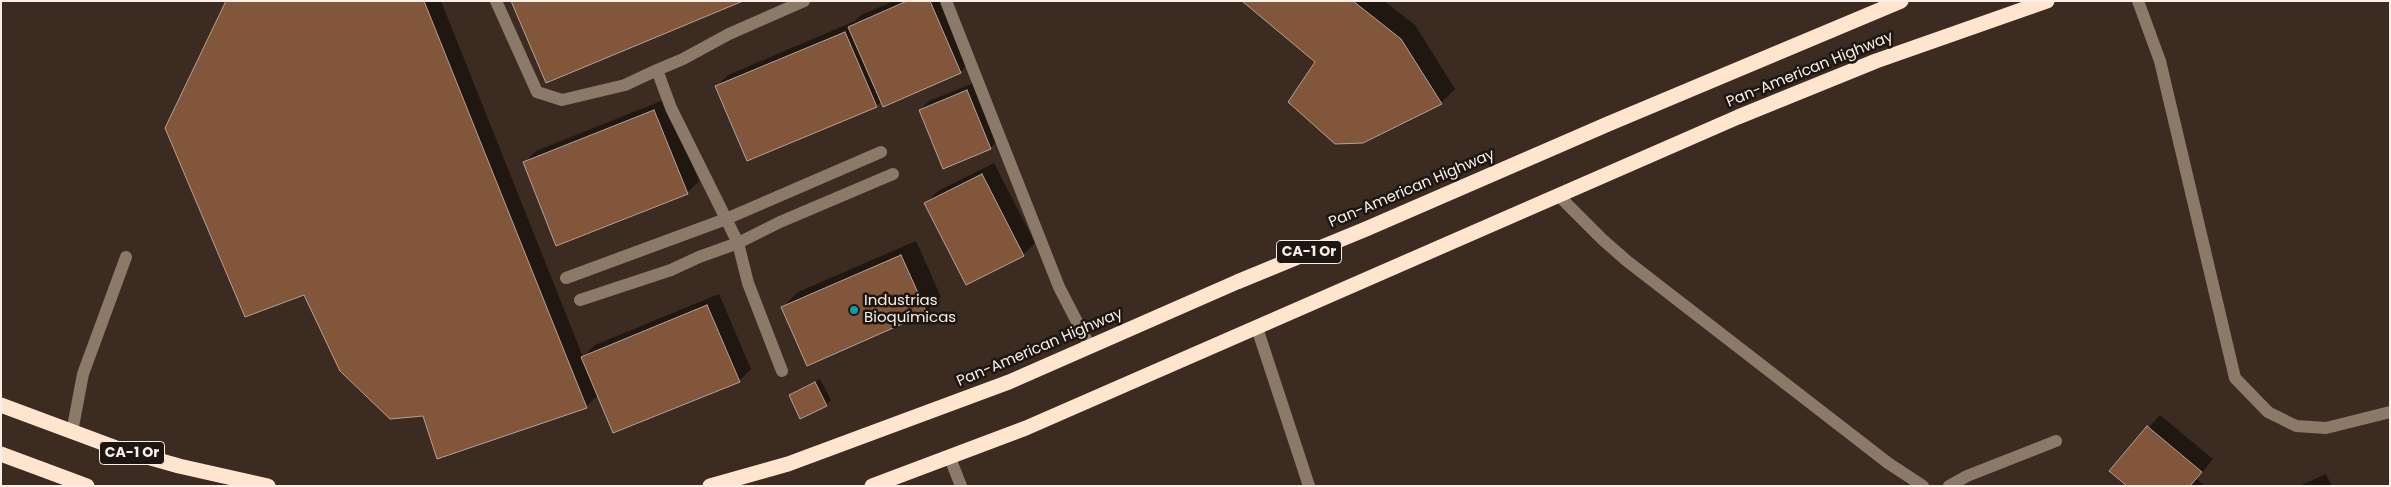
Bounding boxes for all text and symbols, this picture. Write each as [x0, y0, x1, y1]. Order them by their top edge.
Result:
street label: Pan-American Highway [1724, 28, 1896, 112]
street label: Pan-American Highway [1326, 146, 1498, 232]
road number: CA-1 Or [1276, 240, 1342, 264]
place label: Industrias Bioquímicas [864, 292, 956, 327]
marker: Industrias Bioquímicas [848, 304, 860, 316]
street label: Pan-American Highway [954, 305, 1126, 391]
road number: CA-1 Or [100, 442, 164, 464]

